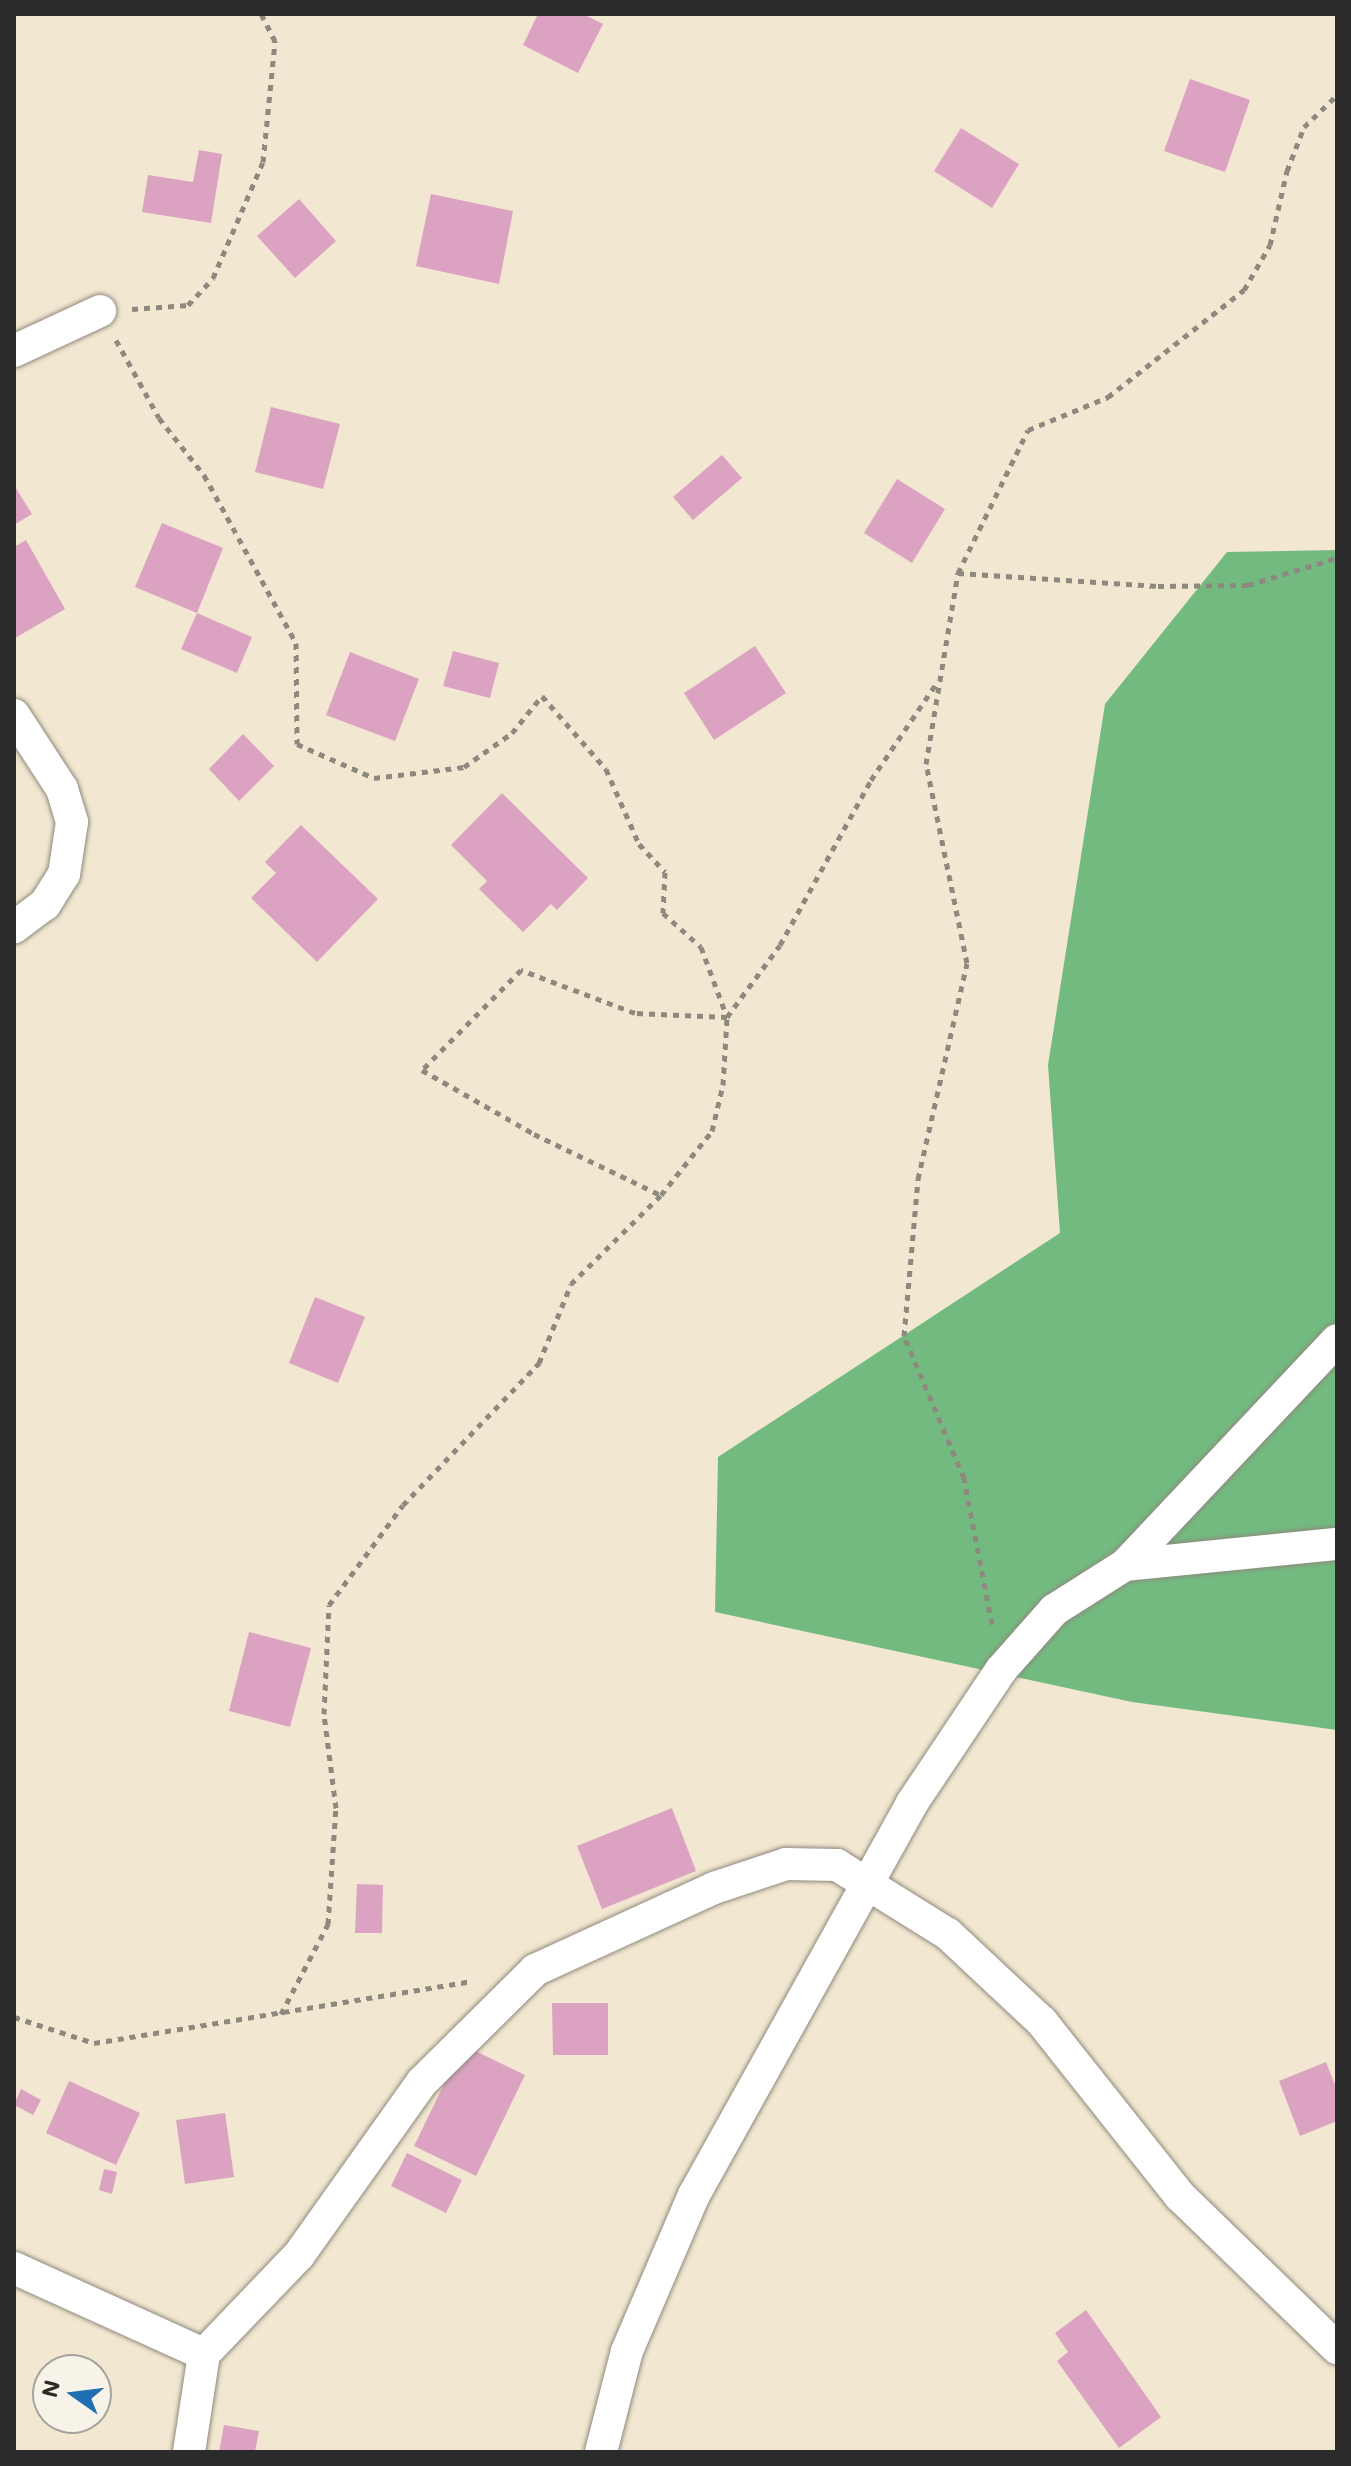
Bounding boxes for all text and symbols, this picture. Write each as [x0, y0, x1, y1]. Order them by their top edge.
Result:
north arrow [32, 2354, 112, 2434]
text: N [34, 2377, 66, 2400]

